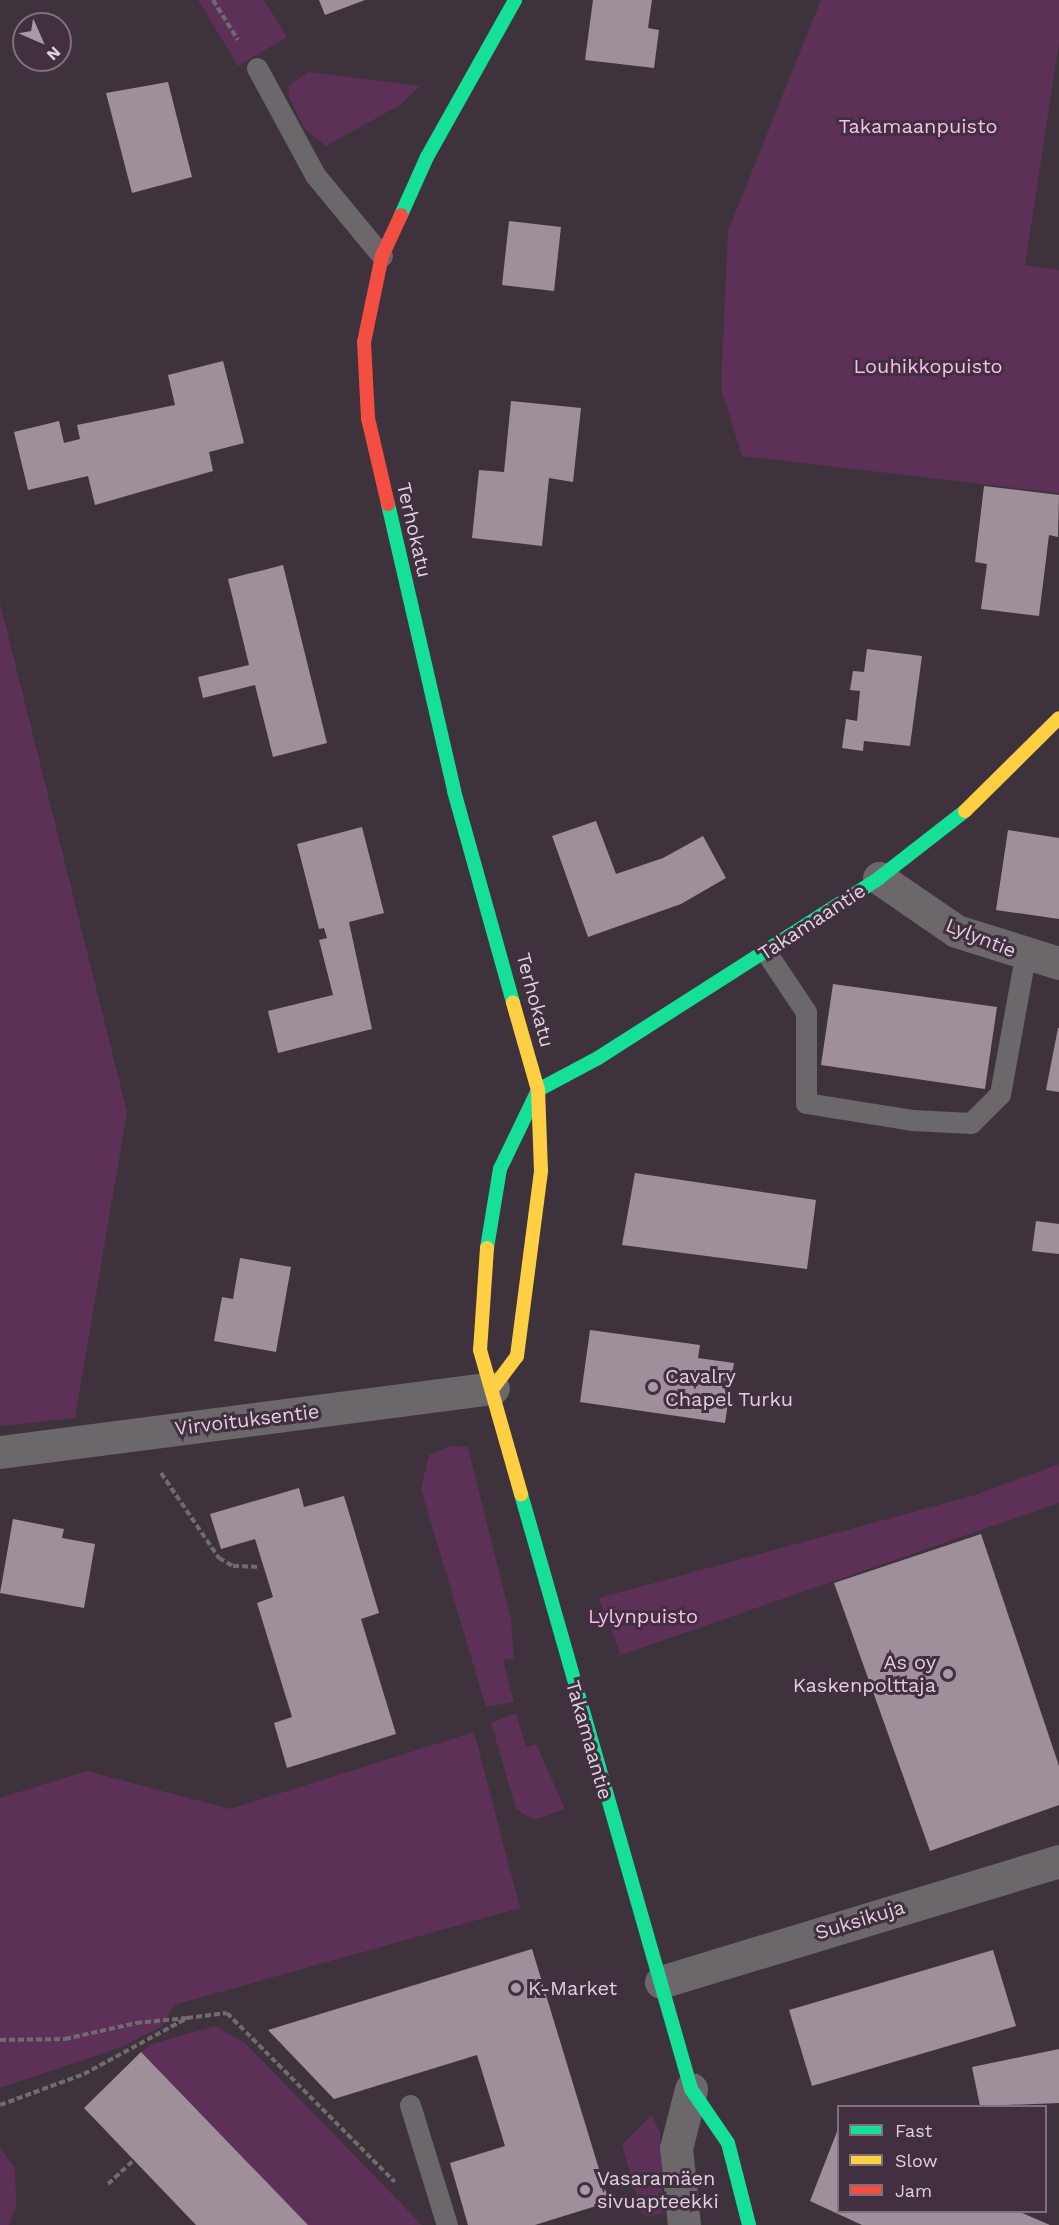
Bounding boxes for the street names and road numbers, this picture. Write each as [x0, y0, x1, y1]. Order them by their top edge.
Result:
street label: Terhokatu [391, 480, 437, 580]
street label: Takamaantie [754, 878, 870, 966]
street label: Lylyntie [942, 913, 1020, 963]
street label: Terhokatu [511, 950, 559, 1050]
street label: Virvoituksentie [173, 1399, 321, 1441]
street label: Takamaantie [561, 1678, 617, 1802]
street label: Suksikuja [812, 1895, 908, 1945]

